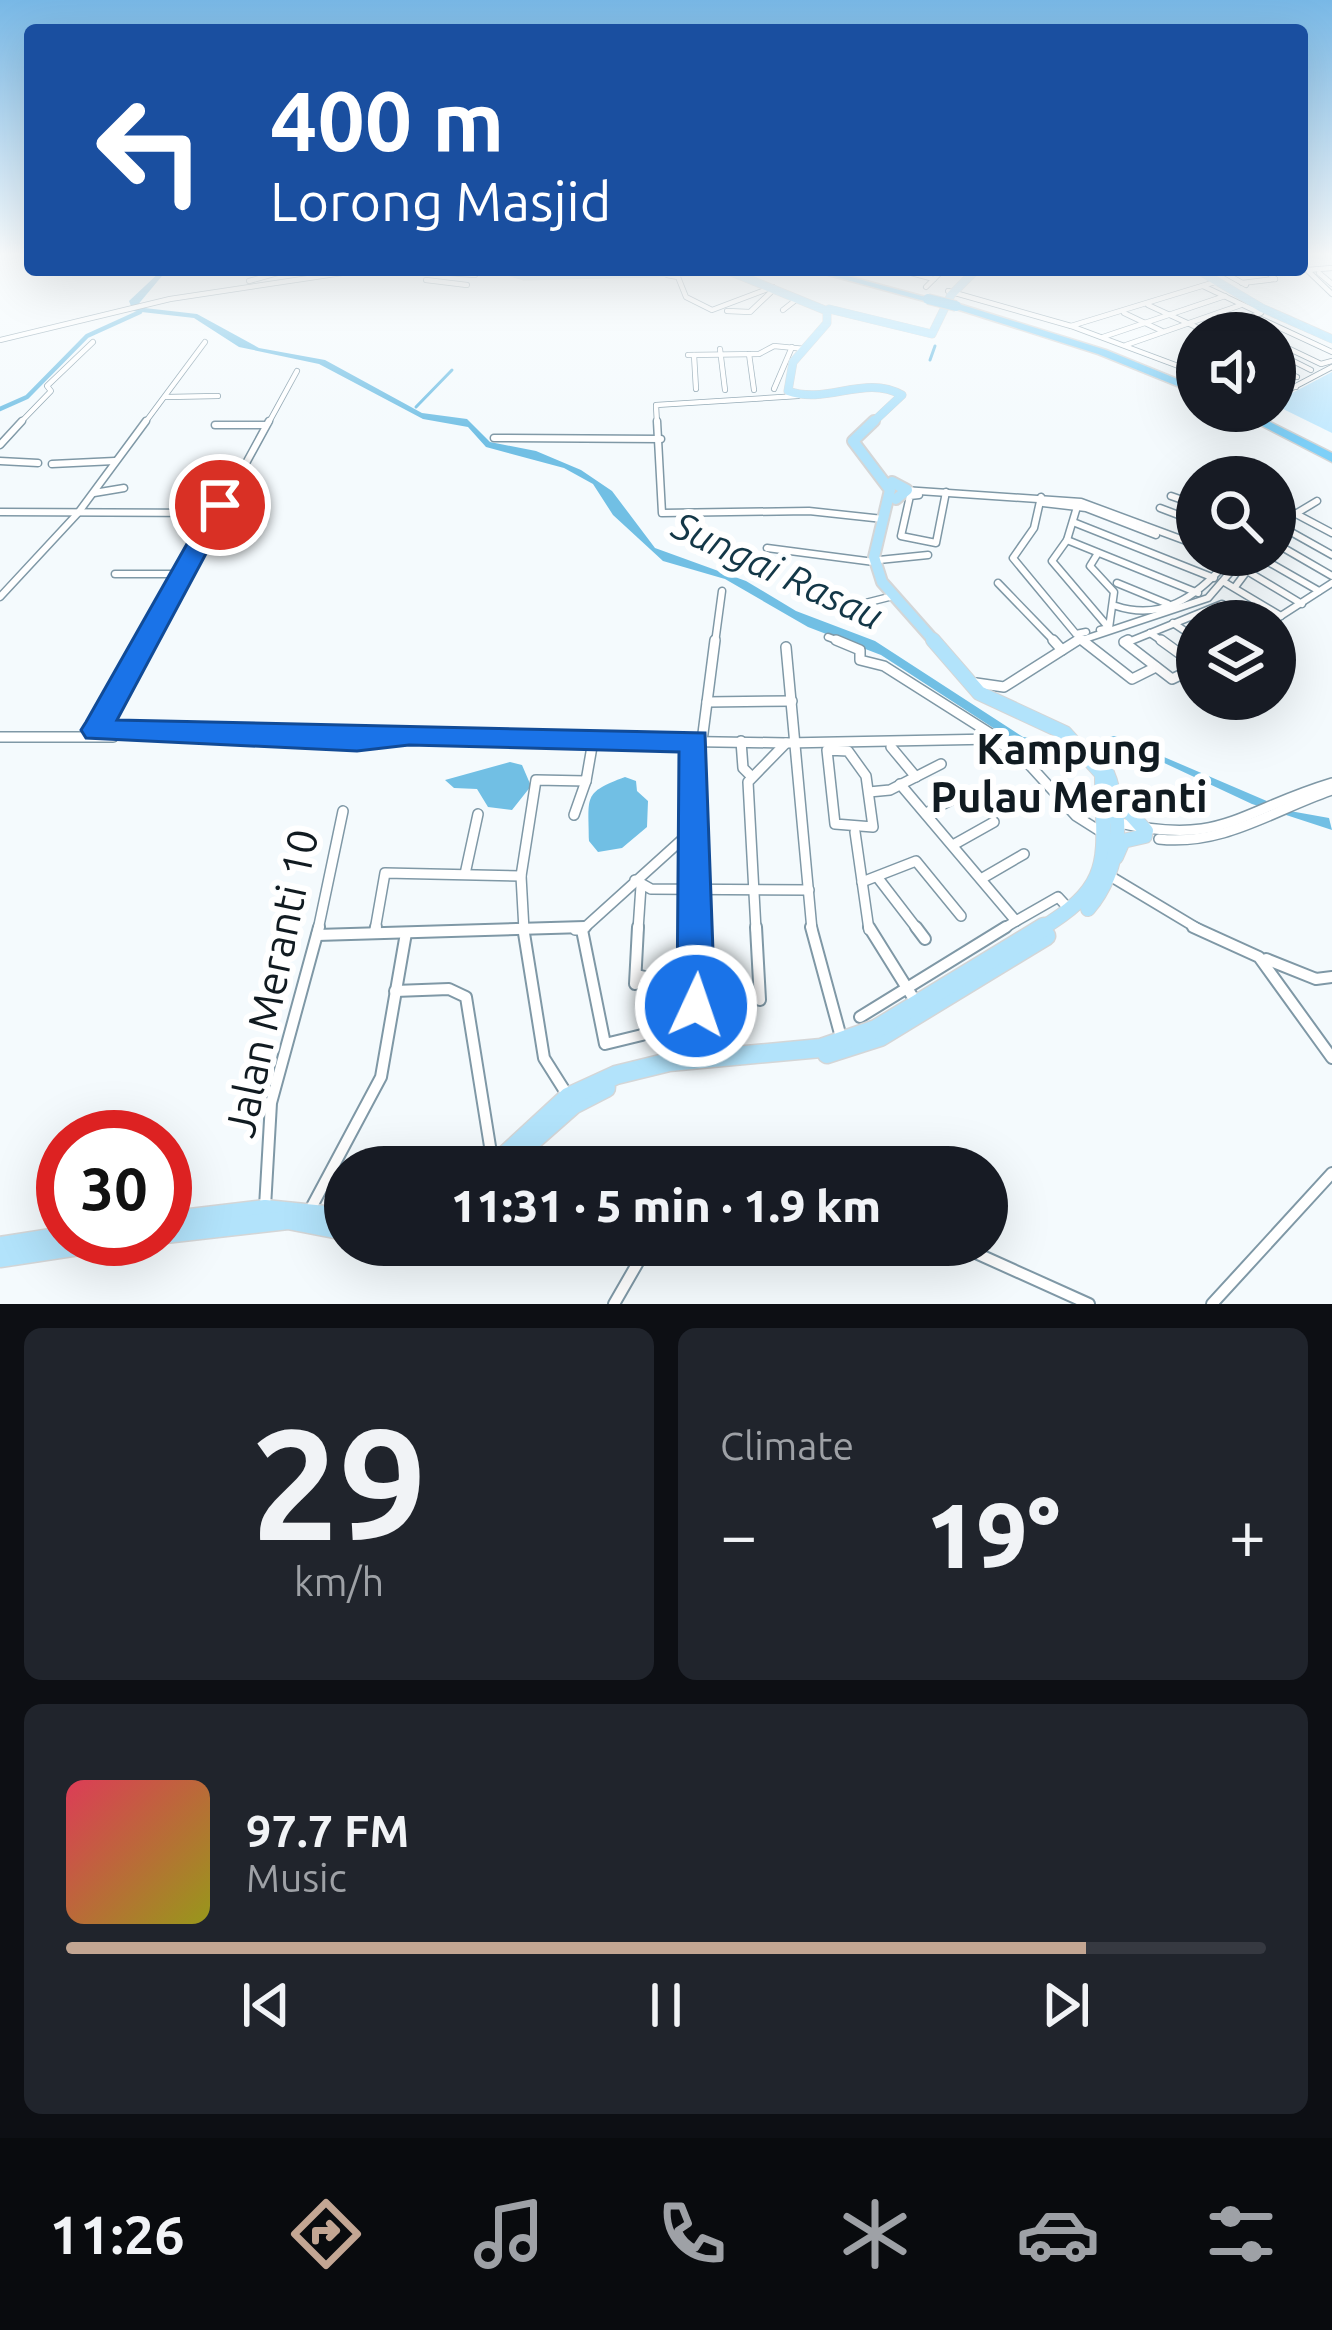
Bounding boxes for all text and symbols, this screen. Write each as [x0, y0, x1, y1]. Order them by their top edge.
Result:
icon: left [72, 72, 228, 228]
text: 400 m [270, 73, 504, 167]
text: Lorong Masjid [270, 171, 611, 231]
map controls [1176, 312, 1296, 720]
button: sound [1176, 312, 1296, 432]
pin [169, 454, 271, 556]
button: search [1176, 456, 1296, 576]
icon: arrive [187, 472, 253, 538]
water label: Sungai Rasau [665, 502, 890, 637]
button: layers [1176, 600, 1296, 720]
district label: Kampung Pulau Meranti [930, 725, 1208, 820]
street label: Jalan Meranti 10 [215, 825, 327, 1141]
position arrow [633, 943, 759, 1069]
speed limit sign: 30 [36, 1110, 192, 1266]
text: 11:31 · 5 min · 1.9 km [451, 1180, 881, 1231]
text: 29 [251, 1395, 427, 1569]
text: Climate [720, 1424, 854, 1467]
text: 19° [926, 1484, 1060, 1585]
text: − [720, 1497, 757, 1571]
text: + [1229, 1497, 1266, 1571]
text: km/h [294, 1560, 384, 1603]
text: 97.7 FM [246, 1805, 409, 1856]
text: Music [246, 1856, 347, 1899]
icon: previous [233, 1972, 299, 2038]
icon: pause [633, 1972, 699, 2038]
icon: next [1033, 1972, 1099, 2038]
icon: directions [284, 2192, 368, 2276]
icon: music [467, 2192, 551, 2276]
icon: phone [650, 2192, 734, 2276]
icon: climate [833, 2192, 917, 2276]
icon: car [1016, 2192, 1100, 2276]
icon: filters [1199, 2192, 1283, 2276]
text: 11:26 [49, 2204, 185, 2264]

